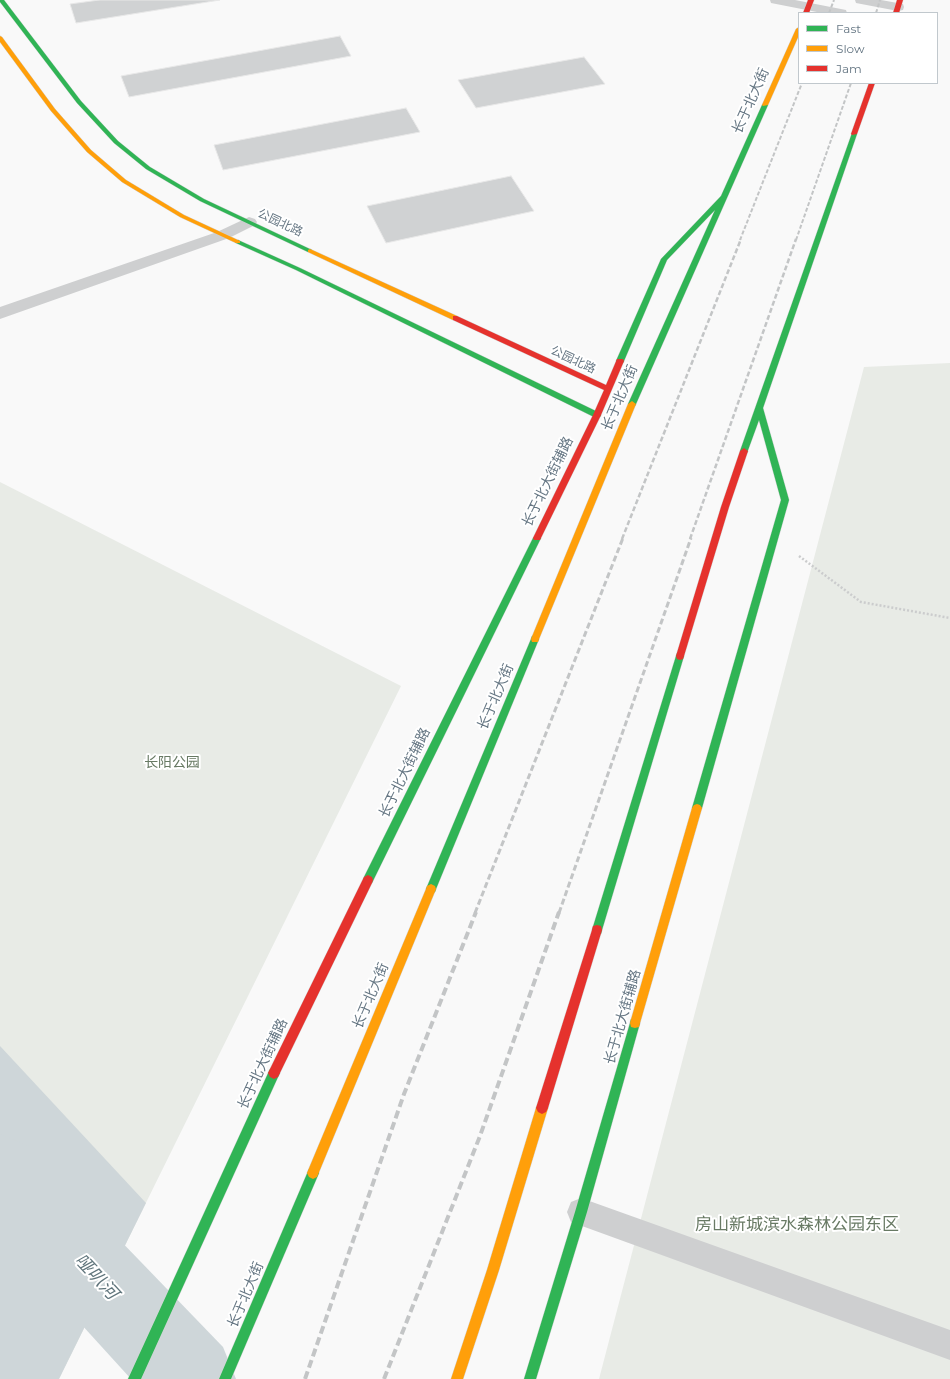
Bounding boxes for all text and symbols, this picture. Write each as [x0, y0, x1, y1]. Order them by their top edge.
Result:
legend [798, 12, 938, 84]
text: Fast [836, 21, 861, 36]
text: Slow [836, 41, 865, 56]
text: Jam [836, 61, 862, 76]
street label: 长于北大街 [729, 66, 773, 136]
street label: 公园北路 [255, 206, 305, 240]
street label: 公园北路 [548, 343, 598, 377]
street label: 长于北大街 [599, 363, 641, 433]
street label: 长于北大街辅路 [519, 434, 577, 530]
street label: 长于北大街 [475, 662, 517, 732]
street label: 长于北大街辅路 [376, 725, 434, 821]
park label: 长阳公园 [144, 755, 200, 771]
street label: 长于北大街 [350, 961, 392, 1031]
street label: 长于北大街辅路 [601, 968, 645, 1066]
street label: 长于北大街辅路 [235, 1016, 291, 1112]
park label: 房山新城滨水森林公园东区 [695, 1215, 899, 1235]
water label: 哑叭河 [70, 1250, 122, 1304]
street label: 长于北大街 [225, 1260, 267, 1330]

